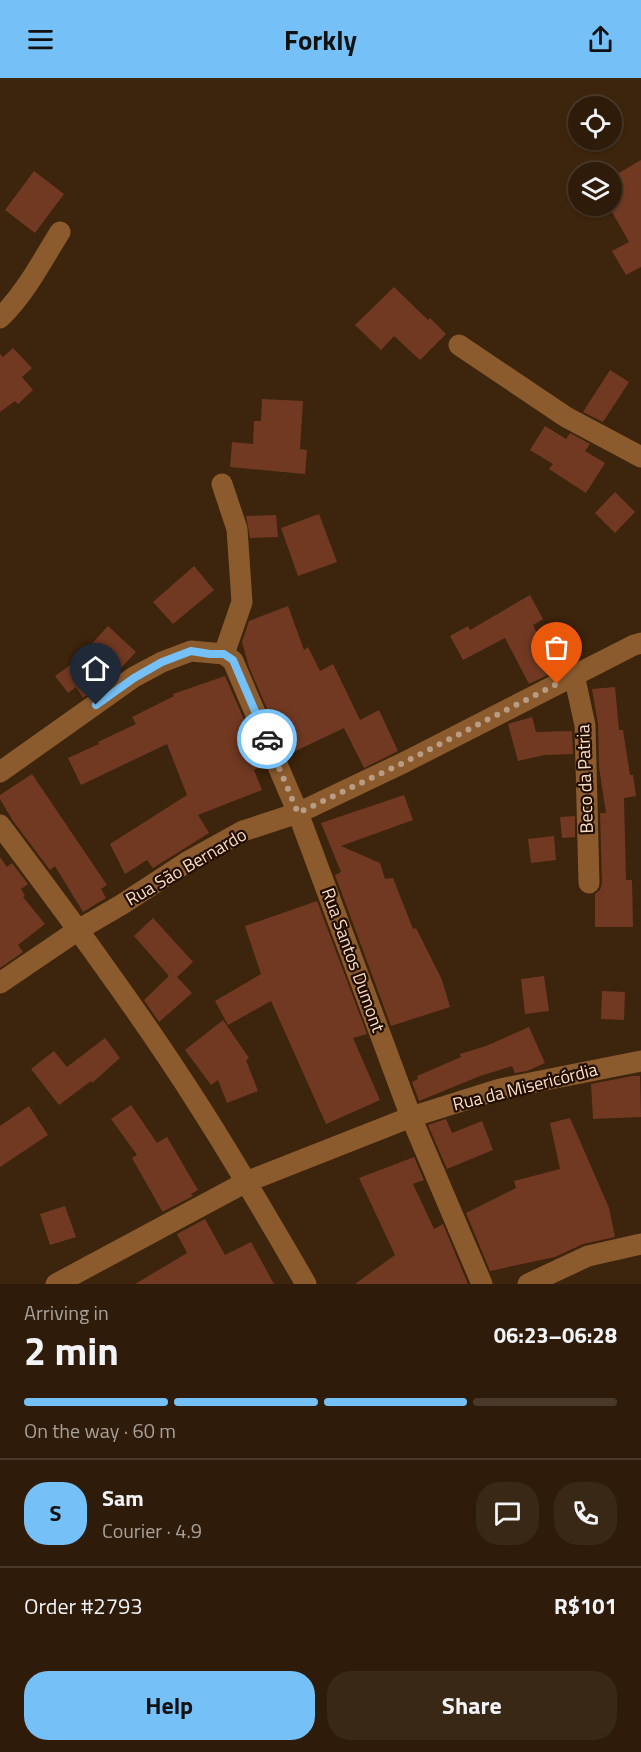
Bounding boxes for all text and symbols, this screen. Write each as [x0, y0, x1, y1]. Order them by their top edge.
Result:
text: Forkly [284, 19, 357, 60]
icon: menu [24, 23, 57, 56]
icon: share [584, 23, 617, 56]
map controls [568, 96, 622, 216]
button: locate [568, 96, 622, 150]
button: layers [568, 162, 622, 216]
pin [531, 622, 582, 684]
icon: bag [540, 631, 573, 664]
pin [70, 643, 121, 705]
icon: home [79, 652, 112, 685]
courier [237, 709, 297, 769]
icon: car [251, 723, 284, 756]
street label: Beco da Patria [569, 724, 600, 834]
street label: Rua São Bernardo [120, 821, 251, 912]
street label: Rua Santos Dumont [315, 884, 392, 1036]
street label: Rua da Misericórdia [450, 1055, 600, 1118]
text: Arriving in [24, 1297, 109, 1328]
text: 06:23–06:28 [494, 1318, 617, 1352]
text: 2 min [24, 1321, 119, 1380]
text: On the way · 60 m [24, 1415, 176, 1446]
text: Sam [102, 1481, 144, 1515]
button: chat [476, 1482, 539, 1545]
button: phone [554, 1482, 617, 1545]
text: S [50, 1496, 61, 1530]
text: Courier · 4.9 [102, 1515, 202, 1546]
text: Order #2793 [24, 1589, 143, 1623]
text: R$101 [554, 1589, 617, 1623]
button: Help [24, 1671, 315, 1740]
button: Share [327, 1671, 617, 1740]

